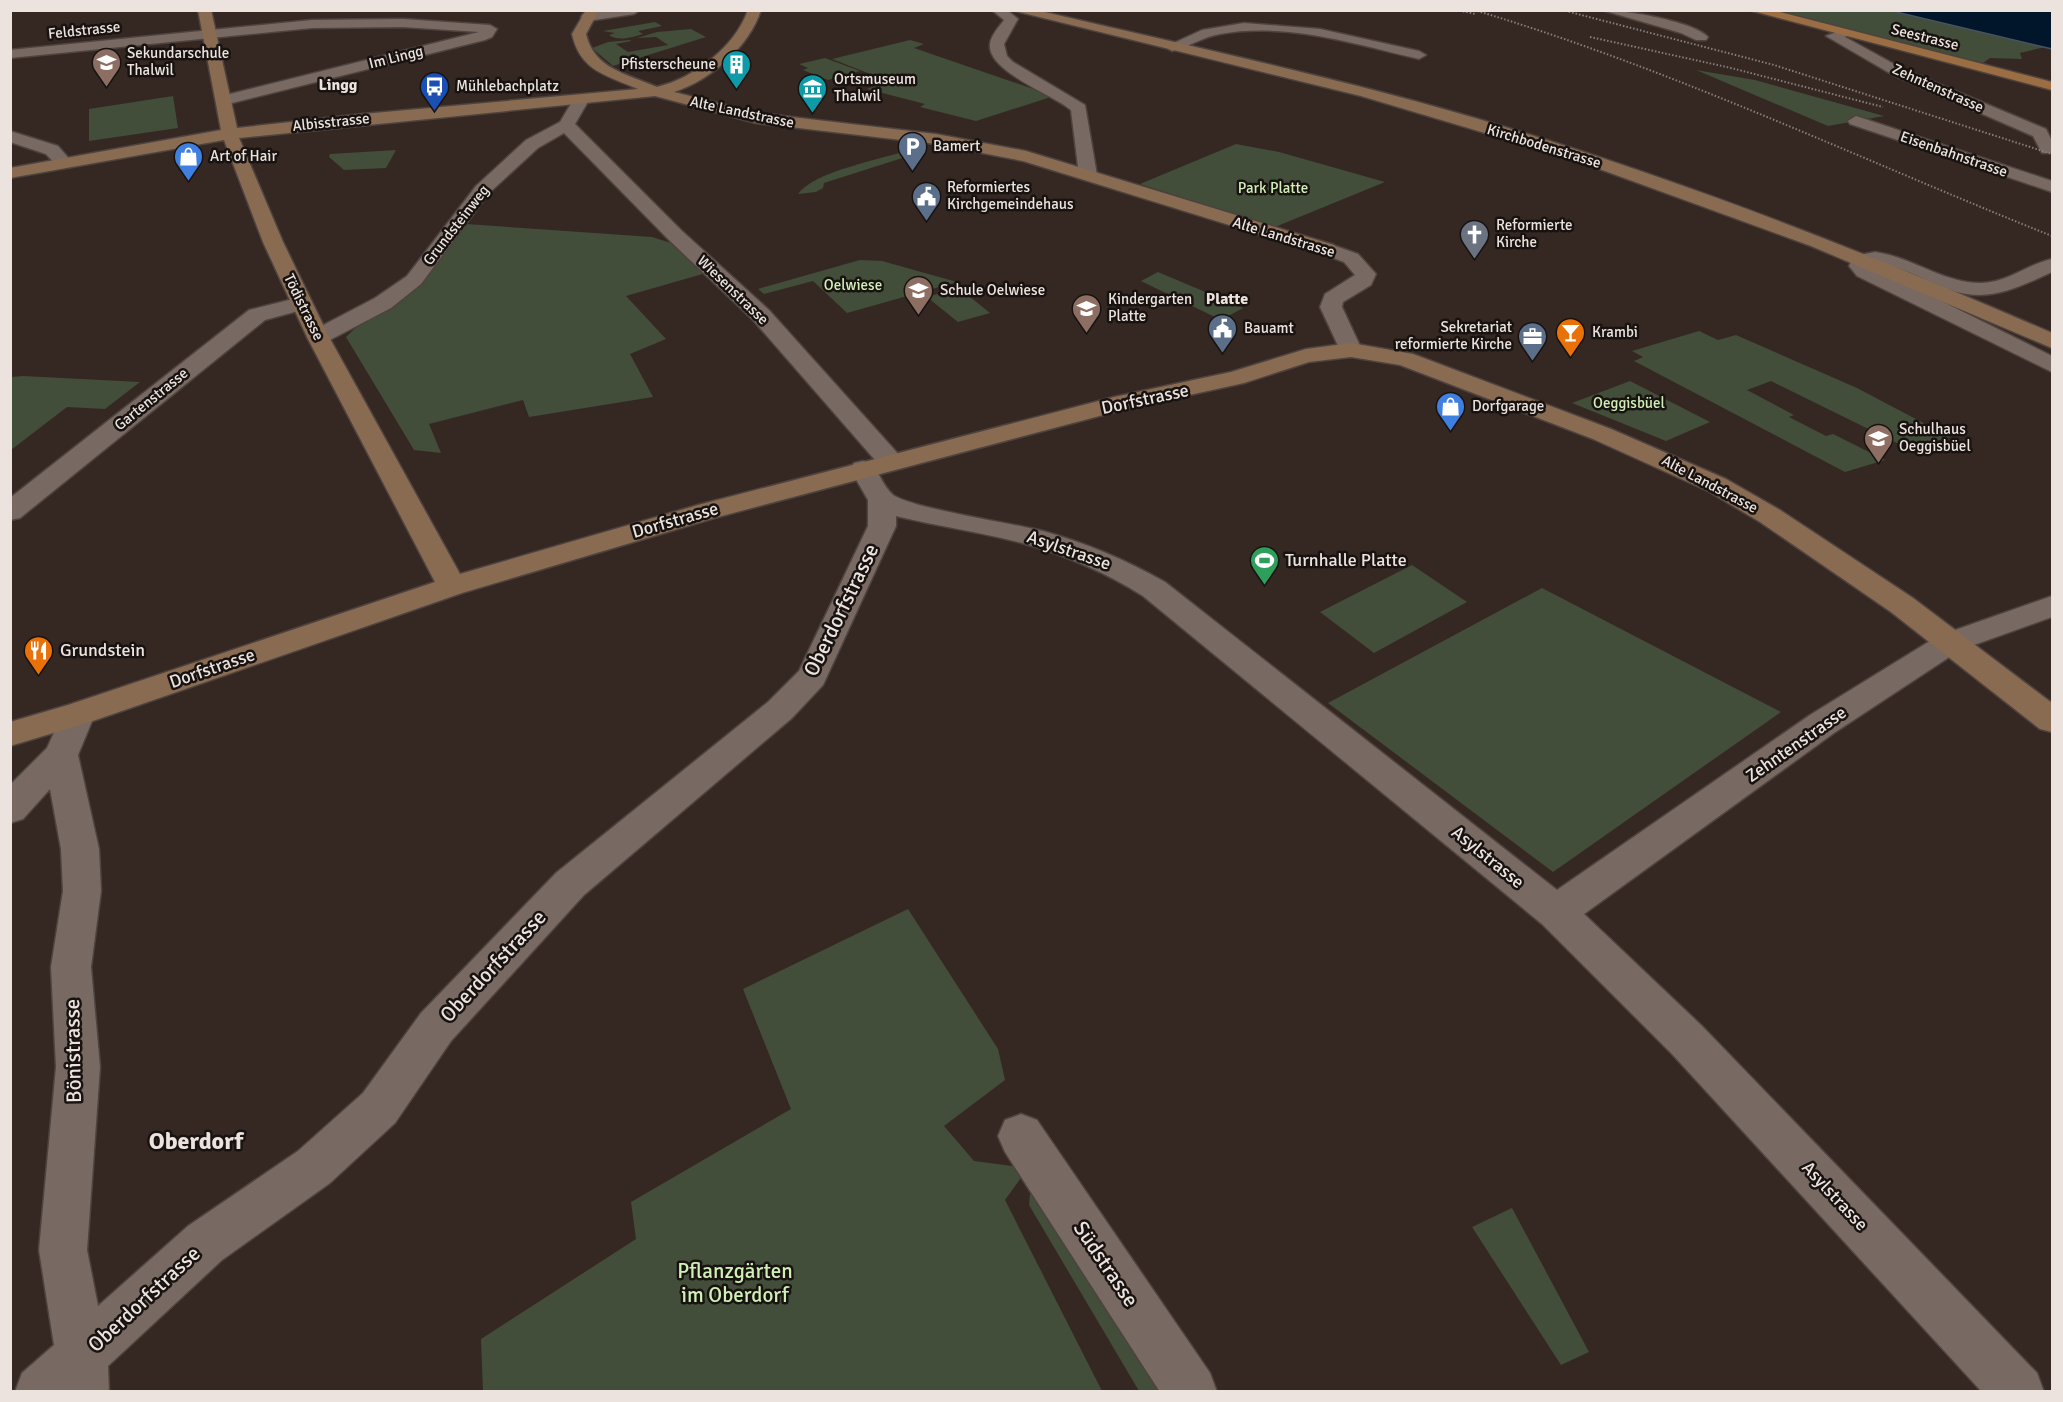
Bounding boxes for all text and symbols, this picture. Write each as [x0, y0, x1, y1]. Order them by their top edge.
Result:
street label: Feldstrasse [47, 17, 121, 43]
street label: Seestrasse [1889, 20, 1961, 54]
street label: Im Lingg [367, 42, 425, 72]
place label: Sekundarschule Thalwil [127, 44, 229, 79]
school or university icon: Sekundarschule Thalwil [90, 46, 122, 88]
building icon: Pfisterscheune [721, 48, 753, 90]
place label: Pfisterscheune [621, 55, 716, 73]
street label: Zehntenstrasse [1889, 60, 1987, 116]
bus stop icon: Mühlebachplatz [419, 70, 451, 112]
place label: Ortsmuseum Thalwil [834, 70, 916, 105]
museum icon: Ortsmuseum Thalwil [797, 72, 829, 114]
district label: Lingg [319, 75, 358, 95]
place label: Mühlebachplatz [456, 77, 559, 95]
street label: Alte Landstrasse [688, 92, 796, 132]
street label: Albisstrasse [292, 109, 370, 135]
street label: Kirchbodenstrasse [1485, 120, 1603, 172]
street label: Eisenbahnstrasse [1898, 127, 2010, 181]
parking icon: Bamert [896, 130, 928, 172]
place label: Bamert [933, 137, 980, 155]
shop icon: Art of Hair [173, 140, 205, 182]
place label: Art of Hair [210, 147, 277, 165]
place label: Reformiertes Kirchgemeindehaus [947, 178, 1074, 213]
park label: Park Platte [1238, 179, 1308, 197]
public building icon: Reformiertes Kirchgemeindehaus [910, 180, 942, 222]
street label: Grundsteinweg [419, 181, 493, 269]
street label: Alte Landstrasse [1231, 213, 1337, 261]
place label: Reformierte Kirche [1496, 216, 1573, 251]
church icon: Reformierte Kirche [1459, 218, 1491, 260]
street label: Wiesenstrasse [694, 252, 772, 328]
street label: Tödistrasse [280, 271, 328, 343]
school or university icon: Schule Oelwiese [903, 274, 935, 316]
park label: Oelwiese [824, 276, 882, 294]
place label: Schule Oelwiese [940, 281, 1045, 299]
district label: Platte [1206, 289, 1248, 309]
place label: Kindergarten Platte [1108, 290, 1192, 325]
school or university icon: Kindergarten Platte [1071, 292, 1103, 334]
public building icon: Bauamt [1207, 312, 1239, 354]
bar icon: Krambi [1555, 316, 1587, 358]
place label: Sekretariat reformierte Kirche [1395, 318, 1512, 353]
place label: Bauamt [1244, 319, 1294, 337]
office icon: Sekretariat reformierte Kirche [1517, 320, 1549, 362]
place label: Krambi [1592, 323, 1638, 341]
street label: Gartenstrasse [111, 364, 191, 434]
street label: Dorfstrasse [1099, 379, 1191, 419]
shop icon: Dorfgarage [1435, 390, 1467, 432]
park label: Oeggisbüel [1593, 394, 1665, 412]
place label: Dorfgarage [1472, 397, 1544, 415]
place label: Schulhaus Oeggisbüel [1899, 420, 1971, 455]
school or university icon: Schulhaus Oeggisbüel [1862, 422, 1894, 464]
street label: Alte Landstrasse [1659, 451, 1761, 517]
street label: Dorfstrasse [629, 497, 721, 543]
street label: Asylstrasse [1024, 525, 1114, 575]
street label: Oberdorfstrasse [798, 540, 884, 680]
sports icon: Turnhalle Platte [1248, 544, 1280, 586]
place label: Turnhalle Platte [1285, 549, 1407, 571]
restaurant icon: Grundstein [23, 634, 55, 676]
place label: Grundstein [60, 639, 145, 661]
street label: Dorfstrasse [166, 643, 258, 693]
street label: Zehntenstrasse [1741, 701, 1851, 787]
street label: Asylstrasse [1447, 821, 1529, 893]
street label: Oberdorfstrasse [434, 904, 552, 1028]
street label: Bönistrasse [59, 999, 87, 1103]
district label: Oberdorf [149, 1126, 245, 1156]
street label: Asylstrasse [1797, 1157, 1873, 1235]
street label: Südstrasse [1068, 1216, 1144, 1312]
street label: Oberdorfstrasse [82, 1240, 206, 1358]
park label: Pflanzgärten im Oberdorf [677, 1258, 793, 1308]

